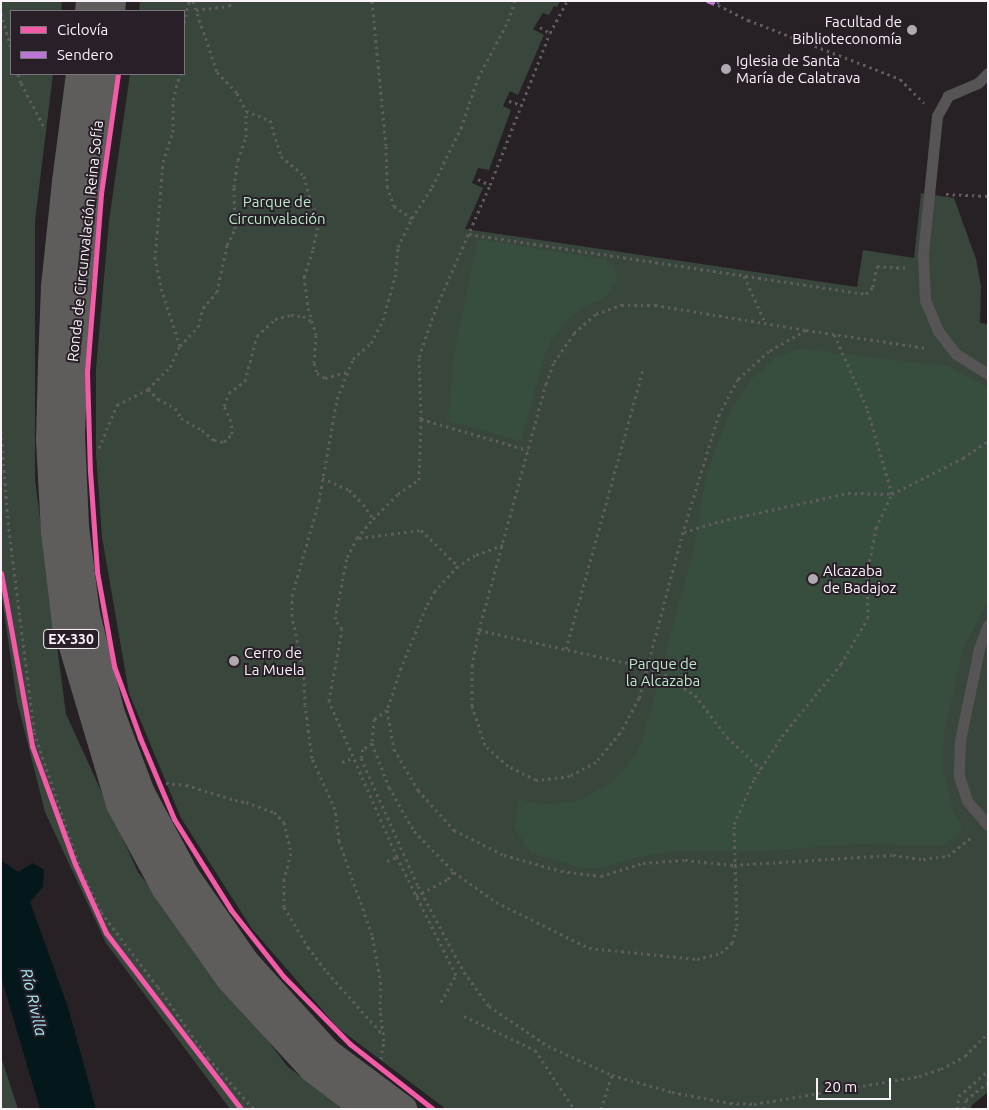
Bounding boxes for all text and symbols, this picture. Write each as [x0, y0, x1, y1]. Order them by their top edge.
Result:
legend [10, 10, 185, 75]
place label: Facultad de Biblioteconomía [792, 12, 902, 47]
text: Ciclovía [57, 21, 108, 38]
marker: Facultad de Biblioteconomía [906, 24, 918, 36]
text: Sendero [57, 46, 113, 63]
place label: Iglesia de Santa María de Calatrava [736, 51, 861, 86]
marker: Iglesia de Santa María de Calatrava [720, 63, 732, 75]
street label: Ronda de Circunvalación Reina Sofía [63, 119, 107, 363]
park label: Parque de Circunvalación [228, 192, 326, 227]
place label: Alcazaba de Badajoz [823, 561, 896, 596]
marker: Alcazaba de Badajoz [807, 573, 819, 585]
road number: EX-330 [42, 628, 100, 650]
place label: Cerro de La Muela [244, 643, 304, 678]
park label: Parque de la Alcazaba [626, 654, 700, 689]
marker: Cerro de La Muela [228, 655, 240, 667]
water label: Río Rivilla [17, 966, 51, 1038]
scale bar [819, 1068, 894, 1100]
text: 20 m [824, 1078, 857, 1095]

